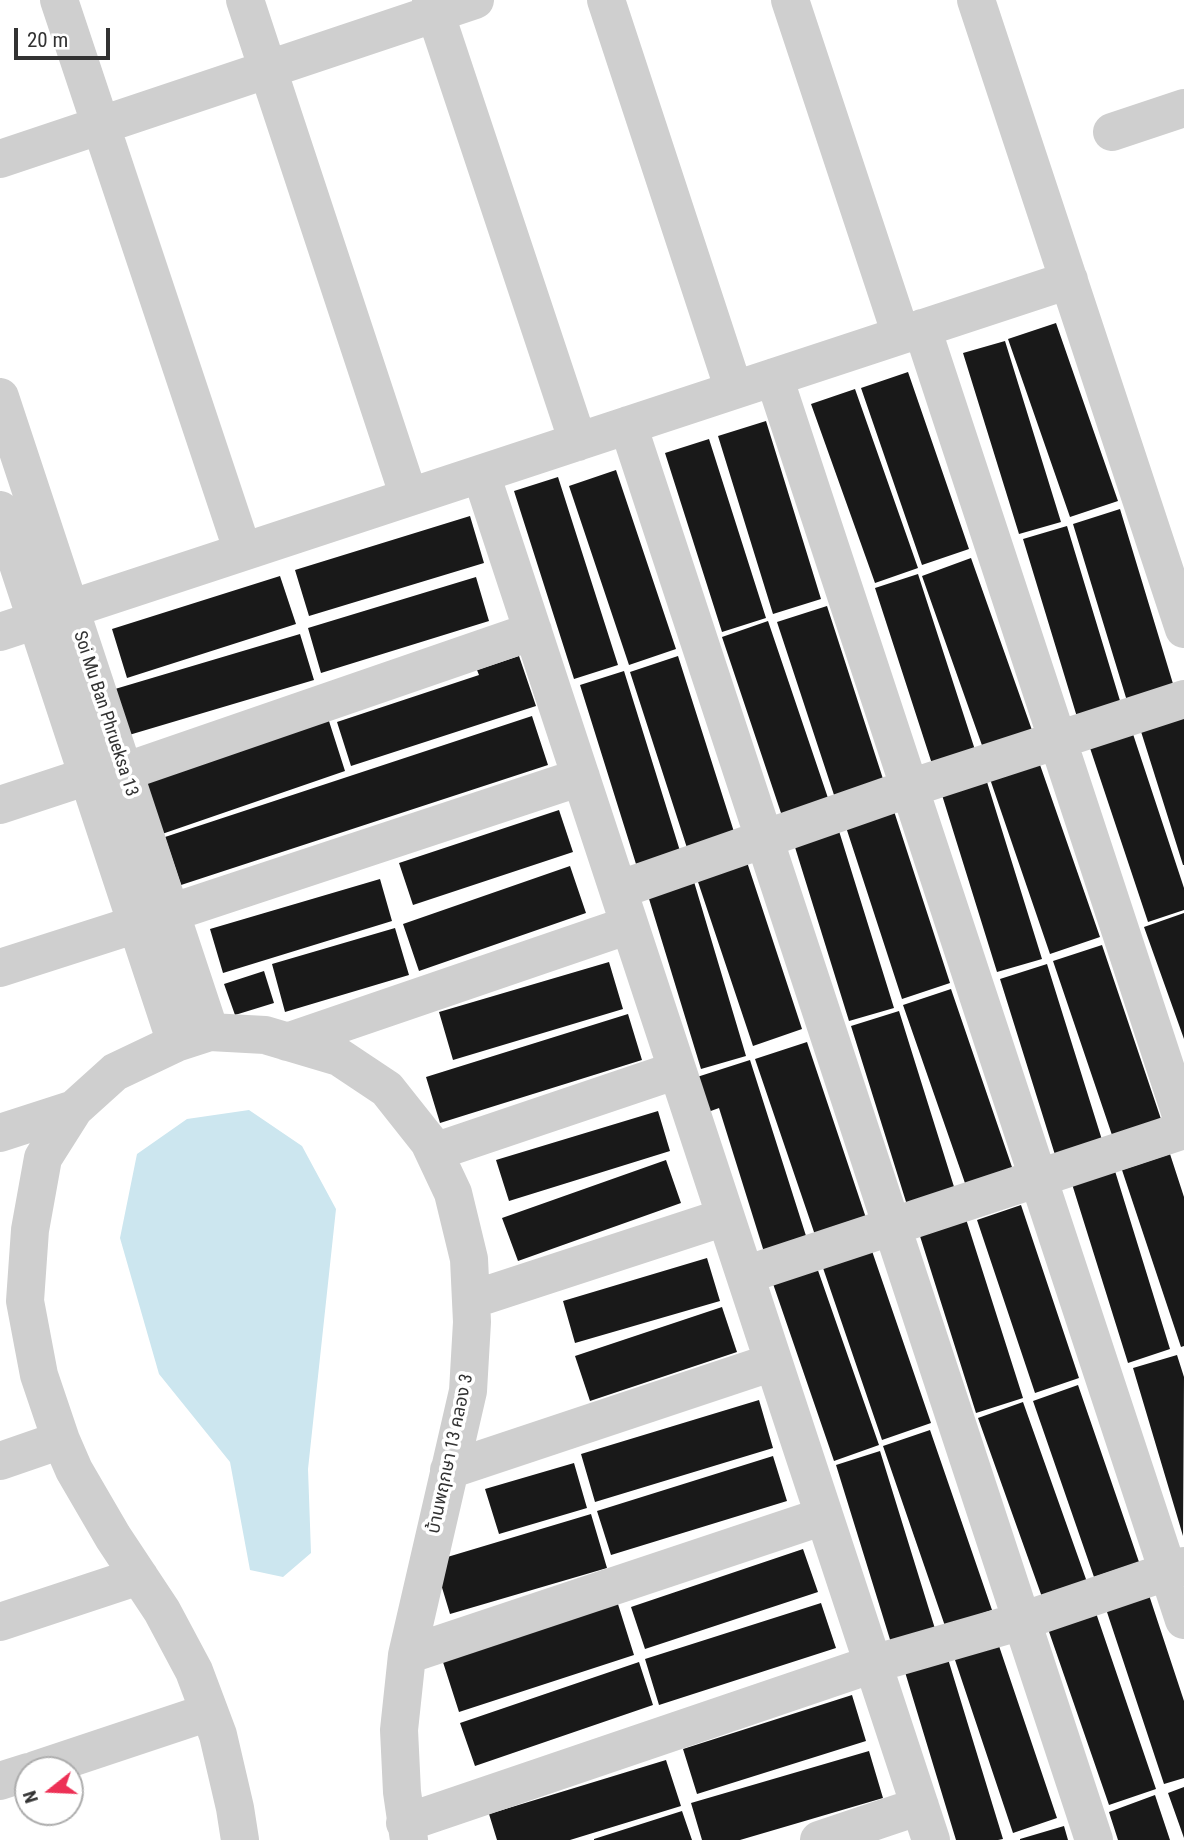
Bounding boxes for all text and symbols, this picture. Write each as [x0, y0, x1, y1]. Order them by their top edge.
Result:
scale bar [18, 14, 114, 58]
text: 20 m [27, 28, 68, 52]
street label: Soi Mu Ban Phrueksa 13 [68, 629, 142, 799]
street label: บ้านพฤกษา 13 คลอง 3 [424, 1372, 478, 1536]
north arrow [14, 1756, 84, 1826]
text: N [18, 1788, 43, 1806]

